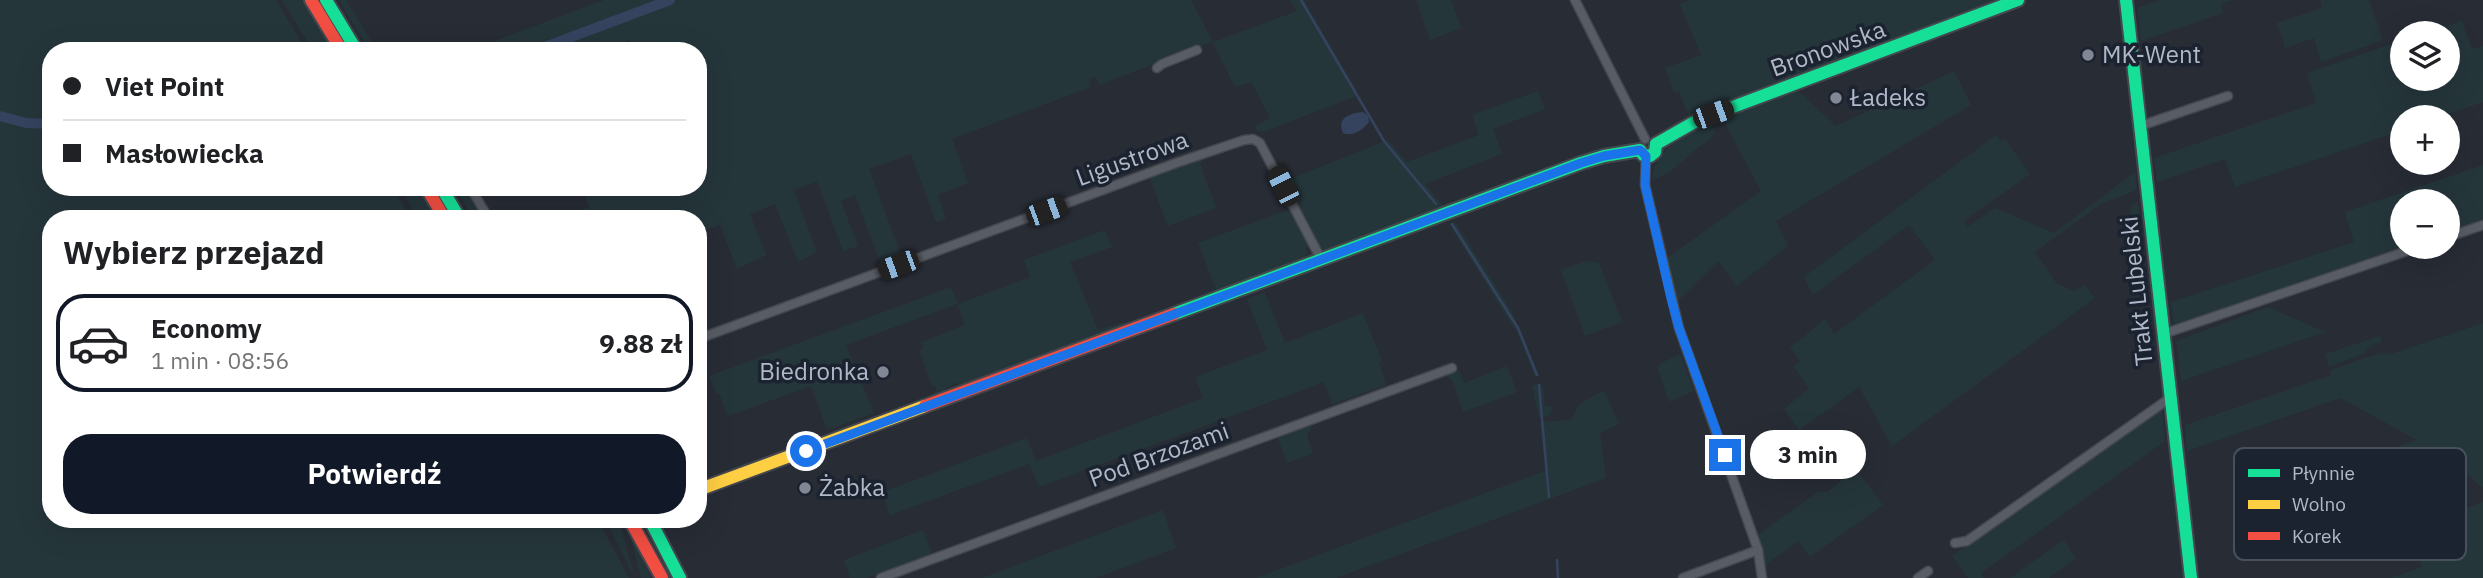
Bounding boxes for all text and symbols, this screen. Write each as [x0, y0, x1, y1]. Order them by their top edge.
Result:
street label: Bronowska [1766, 12, 1890, 84]
map controls [2390, 21, 2460, 259]
button: layers [2390, 21, 2460, 91]
place label: MK-Went [2102, 38, 2201, 70]
marker: MK-Went [2080, 47, 2096, 63]
text: Viet Point [105, 69, 224, 103]
place label: Ładeks [1849, 81, 1926, 113]
marker: Ładeks [1828, 90, 1844, 106]
car [1690, 97, 1737, 131]
button: + [2390, 105, 2460, 175]
street label: Ligustrowa [1071, 123, 1192, 193]
text: Masłowiecka [105, 136, 264, 170]
car [1265, 163, 1302, 209]
button: − [2390, 189, 2460, 259]
car [1023, 194, 1070, 228]
street label: Trakt Lubelski [2112, 215, 2160, 367]
text: Wybierz przejazd [63, 231, 325, 273]
car [875, 248, 922, 282]
text: Economy [151, 311, 262, 345]
icon: car [67, 312, 130, 375]
text: 9.88 zł [599, 326, 682, 360]
text: 1 min · 08:56 [151, 345, 289, 375]
place label: Biedronka [759, 355, 869, 387]
marker: Biedronka [875, 364, 891, 380]
street label: Pod Brzozami [1084, 414, 1233, 494]
callout: 3 min [1750, 430, 1865, 480]
button: Potwierdź [63, 434, 686, 514]
route start [790, 435, 822, 467]
route end [1709, 439, 1741, 471]
text: 3 min [1778, 439, 1838, 469]
legend [2234, 448, 2466, 560]
text: Płynnie [2292, 461, 2355, 485]
place label: Żabka [819, 471, 885, 503]
marker: Żabka [797, 480, 813, 496]
text: Wolno [2292, 492, 2346, 516]
text: Korek [2292, 524, 2342, 548]

